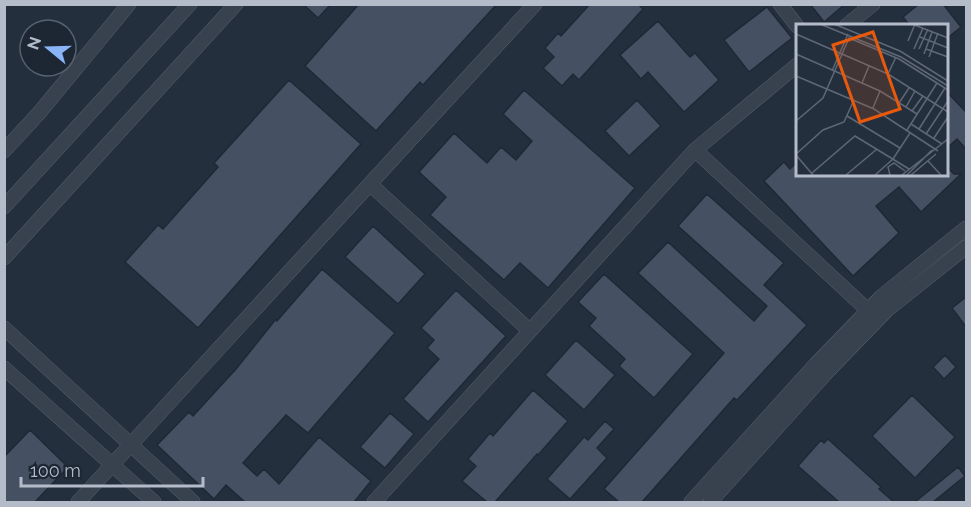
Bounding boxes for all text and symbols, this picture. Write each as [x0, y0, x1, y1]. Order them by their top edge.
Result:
north arrow [18, 18, 78, 78]
inset map [796, 24, 947, 176]
text: N [23, 34, 45, 52]
scale bar [21, 450, 202, 488]
text: 100 m [30, 460, 81, 481]

